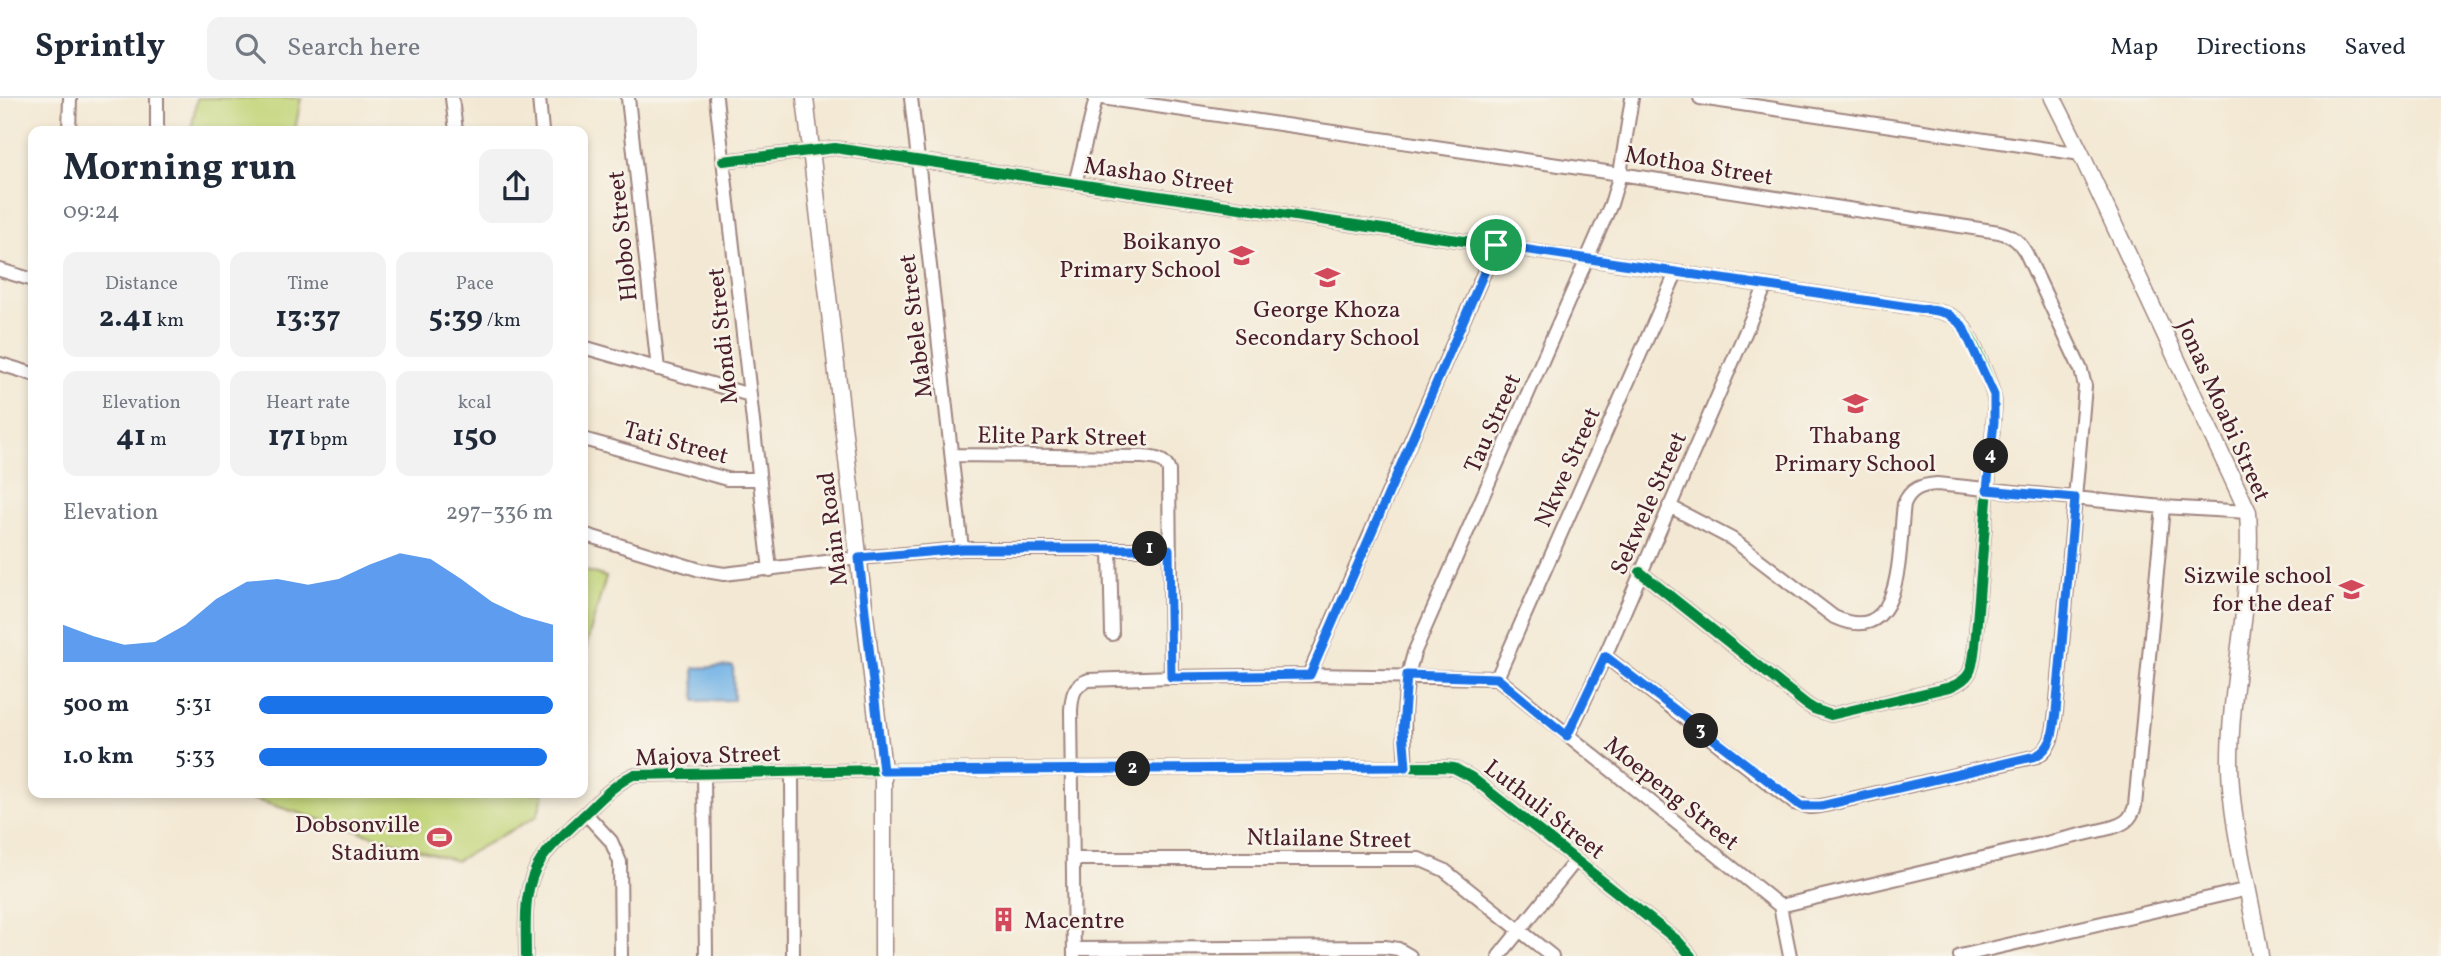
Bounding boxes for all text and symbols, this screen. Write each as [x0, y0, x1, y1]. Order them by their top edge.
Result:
search box [207, 17, 697, 80]
text: Sprintly [35, 25, 165, 71]
icon: search [231, 29, 269, 67]
text: Search here [287, 30, 420, 66]
text: Map [2110, 31, 2158, 65]
text: Directions [2196, 31, 2306, 65]
text: Saved [2344, 31, 2406, 65]
street label: Mothoa Street [1622, 138, 1775, 195]
text: Morning run [63, 143, 297, 196]
button: share [479, 149, 553, 223]
street label: Mashao Street [1081, 150, 1236, 204]
street label: Hlobo Street [600, 169, 648, 303]
text: 09:24 [63, 196, 120, 228]
pin [1466, 215, 1526, 275]
place label: Boikanyo Primary School [1059, 226, 1221, 288]
icon: arrive [1477, 226, 1515, 264]
school or university icon: Boikanyo Primary School [1227, 241, 1255, 269]
street label: Mabele Street [891, 252, 943, 400]
school or university icon: George Khoza Secondary School [1313, 264, 1341, 292]
street label: Mondi Street [700, 266, 748, 406]
text: Distance [105, 271, 178, 297]
text: Time [287, 271, 329, 297]
text: Pace [456, 271, 494, 297]
place label: George Khoza Secondary School [1234, 294, 1420, 356]
text: 2.41 [99, 297, 153, 339]
text: 13:37 [275, 297, 341, 339]
text: 5:39 [429, 297, 483, 339]
text: km [153, 308, 184, 334]
text: /km [483, 308, 521, 334]
street label: Jonas Moabi Street [2167, 314, 2278, 508]
street label: Tau Street [1457, 369, 1531, 479]
text: Elevation [102, 390, 181, 416]
text: Heart rate [266, 390, 350, 416]
text: kcal [458, 390, 492, 416]
school or university icon: Thabang Primary School [1841, 390, 1869, 418]
street label: Nkwe Street [1527, 402, 1610, 533]
street label: Tati Street [619, 414, 732, 474]
text: 41 [116, 416, 146, 458]
text: 171 [268, 416, 306, 458]
text: 150 [452, 416, 497, 458]
street label: Elite Park Street [977, 420, 1147, 456]
place label: Thabang Primary School [1774, 420, 1936, 482]
text: m [146, 427, 167, 453]
text: bpm [306, 427, 348, 453]
street label: Sekwele Street [1603, 427, 1697, 581]
pin: 4 [1974, 438, 2008, 474]
text: 4 [1985, 442, 1996, 468]
street label: Main Road [810, 470, 858, 588]
text: Elevation [63, 497, 159, 529]
text: 297–336 m [446, 497, 553, 529]
pin: 1 [1132, 532, 1168, 566]
text: 1 [1146, 535, 1153, 561]
place label: Sizwile school for the deaf [2183, 560, 2335, 622]
school or university icon: Sizwile school for the deaf [2338, 575, 2366, 603]
text: 500 m [63, 689, 129, 721]
text: 5:31 [175, 689, 212, 721]
pin: 3 [1684, 714, 1718, 748]
text: 3 [1696, 717, 1705, 743]
street label: Moepeng Street [1596, 729, 1746, 860]
street label: Majova Street [635, 737, 782, 777]
text: 1.0 km [63, 741, 134, 773]
text: 5:33 [175, 741, 215, 773]
pin: 2 [1116, 752, 1150, 786]
street label: Luthuli Street [1476, 752, 1612, 869]
text: 2 [1128, 755, 1137, 781]
place label: Dobsonville Stadium [295, 809, 420, 871]
street label: Ntlailane Street [1246, 822, 1412, 858]
sports icon: Dobsonville Stadium [426, 824, 454, 852]
place label: Macentre [1024, 905, 1125, 939]
building icon: Macentre [990, 906, 1018, 934]

